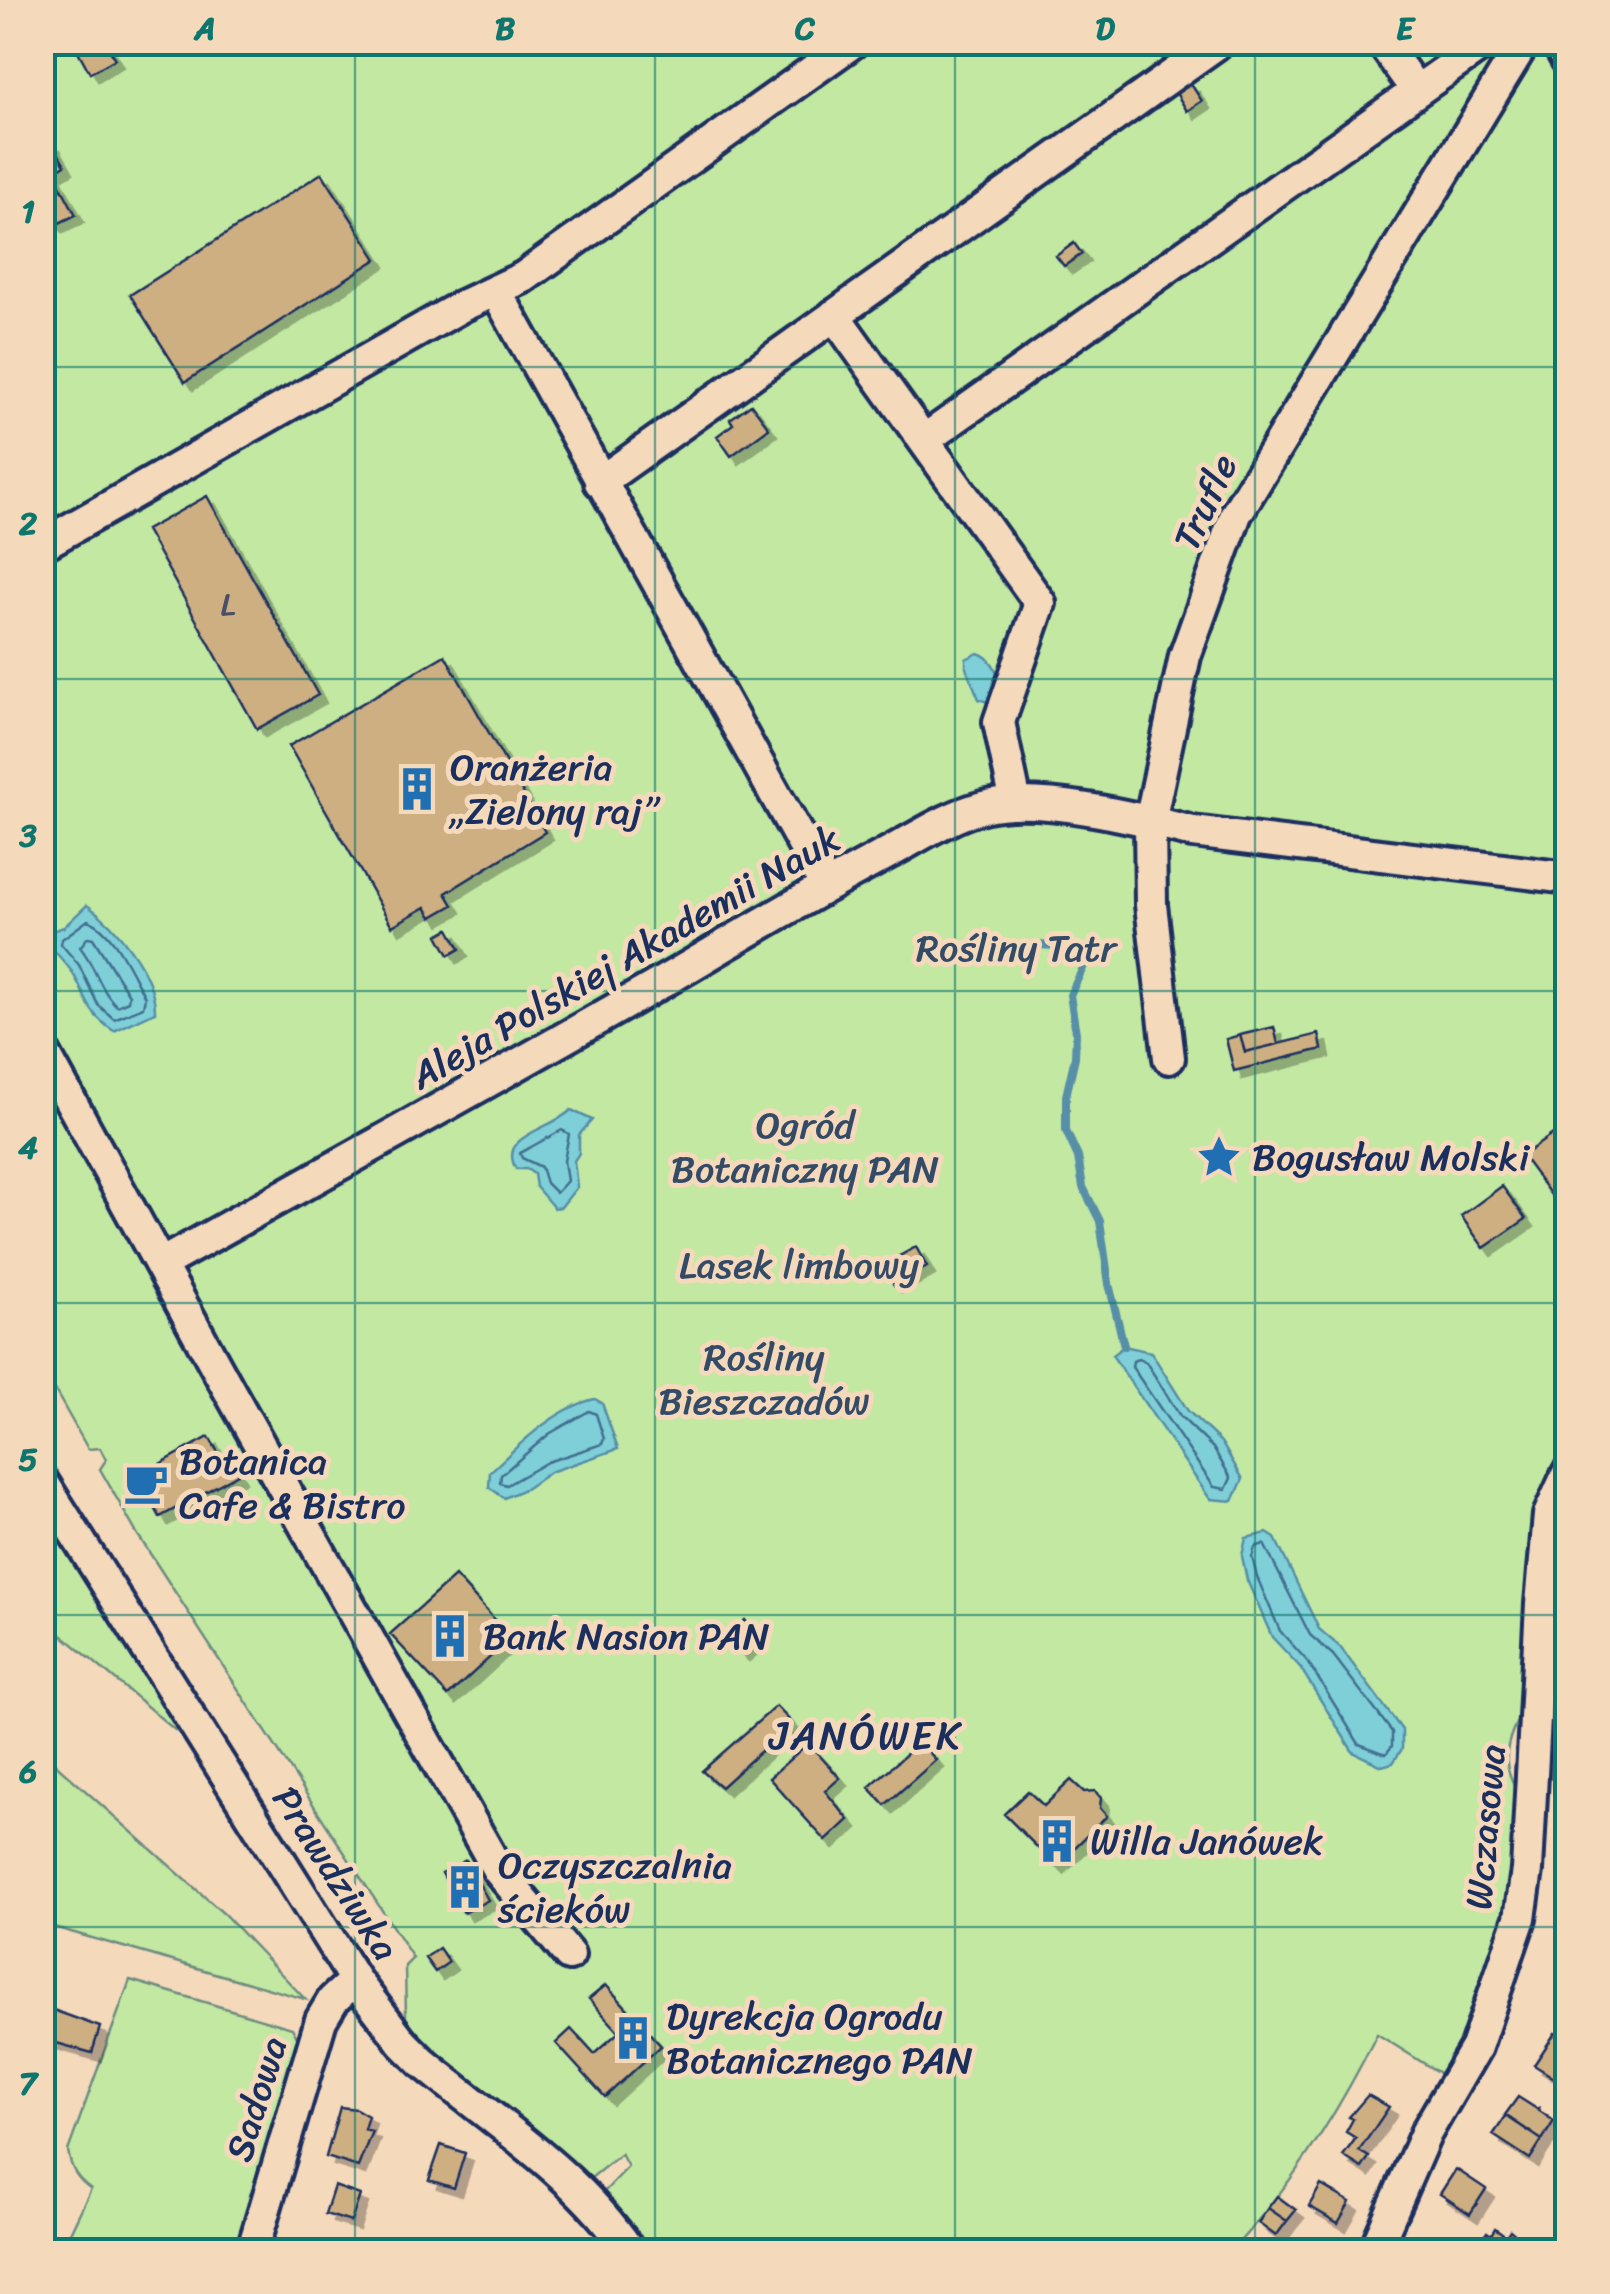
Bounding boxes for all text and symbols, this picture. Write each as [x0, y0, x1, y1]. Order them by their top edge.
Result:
text: A [193, 0, 216, 57]
text: B [495, 0, 515, 57]
text: C [794, 0, 816, 57]
text: D [1095, 0, 1115, 57]
text: E [1396, 0, 1416, 57]
text: 1 [21, 183, 35, 240]
street label: Trufle [1154, 443, 1257, 562]
text: 2 [19, 495, 38, 552]
house number: L [221, 576, 236, 633]
place label: Oranżeria „Zielony raj” [448, 734, 661, 845]
building icon: Oranżeria „Zielony raj” [393, 765, 441, 813]
street label: Aleja Polskiej Akademii Nauk [396, 806, 854, 1109]
text: 3 [18, 807, 37, 864]
park label: Rośliny Tatr [916, 915, 1118, 982]
park label: Ogród Botaniczny PAN [671, 1092, 939, 1203]
text: 4 [18, 1119, 38, 1176]
place label: Bogusław Molski [1252, 1124, 1531, 1191]
place icon: Bogusław Molski [1195, 1133, 1243, 1181]
park label: Lasek limbowy [679, 1232, 919, 1299]
park label: Rośliny Bieszczadów [658, 1324, 870, 1435]
place label: Botanica Cafe & Bistro [179, 1428, 405, 1539]
text: 5 [18, 1431, 38, 1488]
cafe icon: Botanica Cafe & Bistro [122, 1459, 170, 1507]
place label: Bank Nasion PAN [483, 1603, 770, 1670]
building icon: Bank Nasion PAN [426, 1612, 474, 1660]
district label: JANÓWEK [767, 1700, 963, 1771]
street label: Wczasowa [1445, 1742, 1526, 1912]
text: 6 [19, 1743, 37, 1800]
street label: Prawdziwka [254, 1772, 418, 1975]
place label: Willa Janówek [1090, 1808, 1323, 1875]
building icon: Willa Janówek [1033, 1817, 1081, 1865]
place label: Oczyszczalnia ścieków [497, 1832, 732, 1943]
building icon: Oczyszczalnia ścieków [441, 1863, 489, 1911]
place label: Dyrekcja Ogrodu Botanicznego PAN [666, 1983, 973, 2094]
building icon: Dyrekcja Ogrodu Botanicznego PAN [609, 2014, 657, 2062]
street label: Sadowa [206, 2028, 307, 2170]
text: 7 [19, 2055, 40, 2112]

